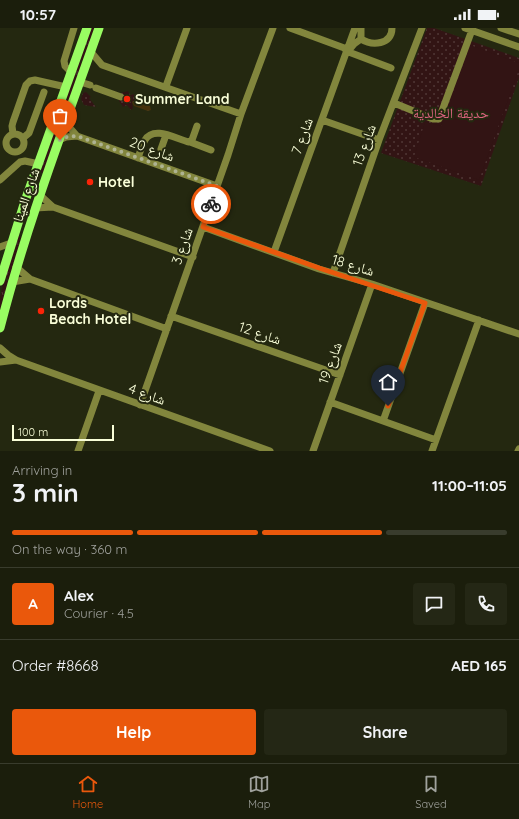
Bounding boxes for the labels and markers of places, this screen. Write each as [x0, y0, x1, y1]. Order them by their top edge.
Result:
place label: Summer Land [135, 90, 229, 108]
marker: Summer Land [122, 94, 132, 104]
pin [43, 99, 77, 140]
place label: Hotel [98, 173, 135, 191]
marker: Hotel [85, 177, 95, 187]
place label: Lords Beach Hotel [49, 294, 131, 328]
marker: Lords Beach Hotel [36, 306, 46, 316]
pin [371, 365, 405, 406]

